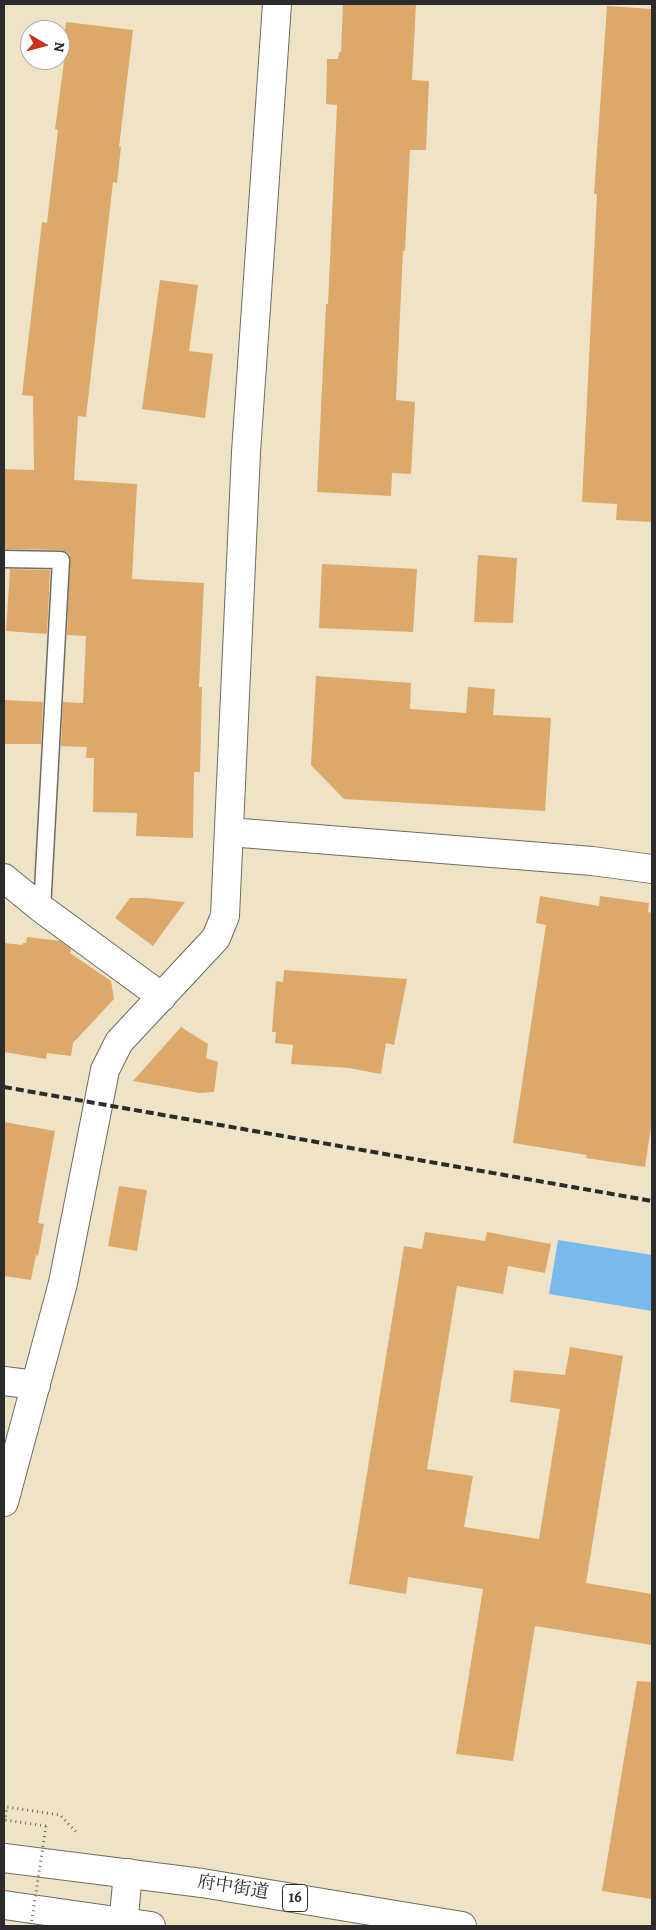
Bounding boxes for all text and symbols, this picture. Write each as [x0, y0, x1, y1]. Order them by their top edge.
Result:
north arrow [20, 20, 70, 70]
text: N [49, 41, 69, 53]
street label: 府中街道 [196, 1872, 270, 1904]
road number: 16 [282, 1885, 308, 1912]

